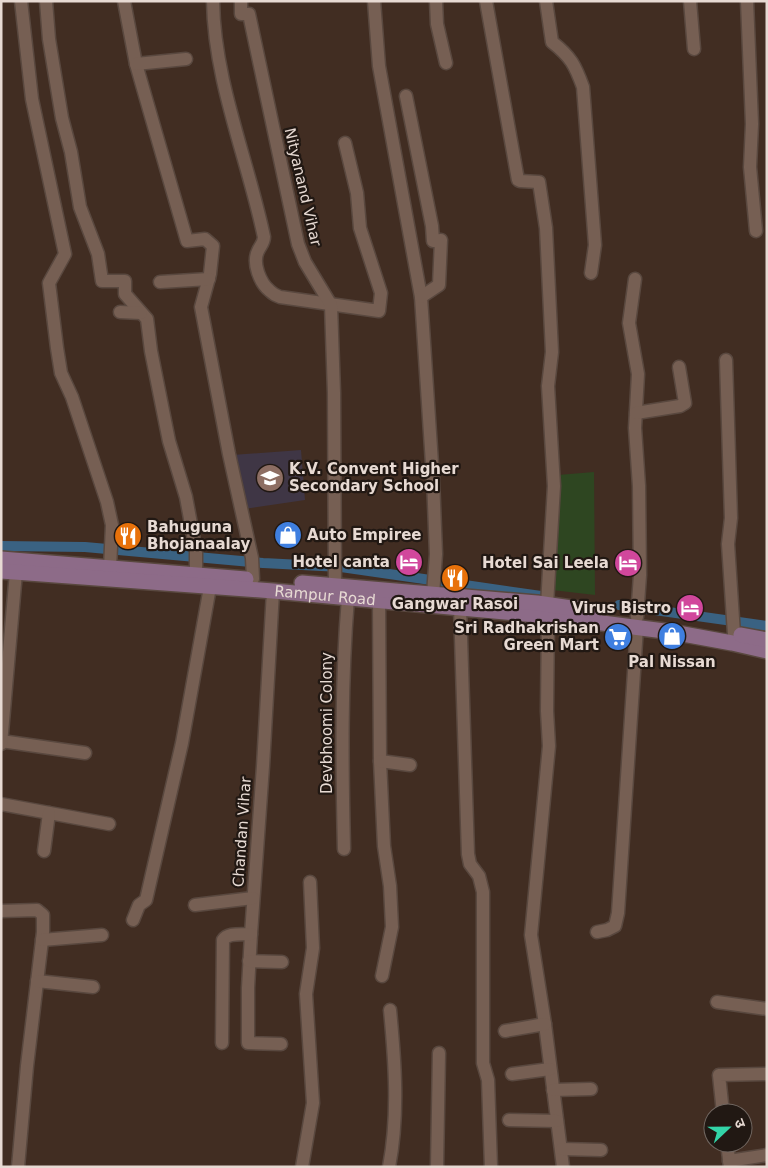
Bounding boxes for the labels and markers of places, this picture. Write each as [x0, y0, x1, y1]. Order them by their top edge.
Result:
place label: K.V. Convent Higher Secondary School [289, 460, 459, 495]
school or university icon: K.V. Convent Higher Secondary School [255, 463, 285, 493]
place label: Bahuguna Bhojanaalay [147, 518, 250, 553]
shop icon: Auto Empiree [273, 520, 303, 550]
restaurant icon: Bahuguna Bhojanaalay [113, 521, 143, 551]
place label: Auto Empiree [307, 526, 422, 544]
hotel icon: Hotel canta [394, 547, 424, 577]
hotel icon: Hotel Sai Leela [613, 548, 643, 578]
place label: Hotel canta [292, 553, 390, 571]
place label: Hotel Sai Leela [482, 554, 609, 572]
restaurant icon: Gangwar Rasoi [440, 563, 470, 593]
hotel icon: Virus Bistro [675, 593, 705, 623]
place label: Gangwar Rasoi [392, 595, 518, 613]
place label: Virus Bistro [572, 599, 671, 617]
place label: Sri Radhakrishan Green Mart [454, 619, 599, 654]
shop icon: Pal Nissan [657, 621, 687, 651]
supermarket icon: Sri Radhakrishan Green Mart [603, 622, 633, 652]
place label: Pal Nissan [628, 653, 716, 671]

